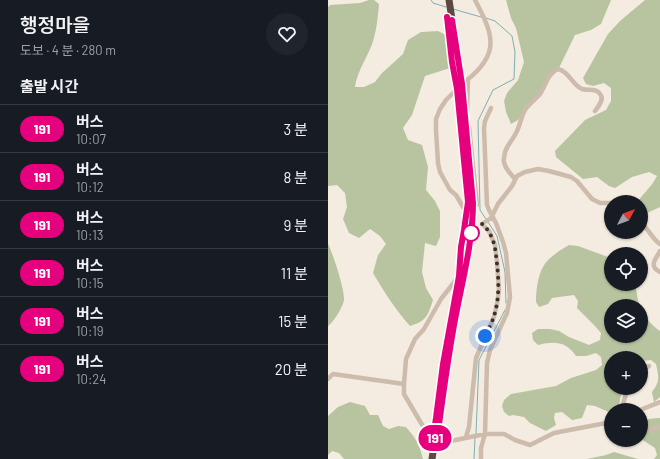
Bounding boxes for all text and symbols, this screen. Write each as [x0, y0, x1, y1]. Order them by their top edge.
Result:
text: 행정마을 [20, 13, 90, 36]
button: heart [266, 13, 308, 55]
text: 도보 · 4 분 · 280 m [20, 42, 116, 58]
text: 출발 시간 [20, 77, 78, 95]
text: 버스 [76, 112, 104, 130]
text: 191 [33, 120, 51, 137]
text: 3 분 [283, 120, 308, 138]
text: 10:07 [76, 131, 106, 147]
text: 버스 [76, 160, 104, 178]
text: 191 [33, 168, 51, 185]
text: 8 분 [283, 168, 308, 186]
text: 10:12 [76, 179, 104, 195]
north arrow [604, 195, 648, 239]
map controls [604, 195, 648, 447]
text: 버스 [76, 208, 104, 226]
text: 191 [33, 216, 51, 233]
text: 9 분 [283, 216, 308, 234]
unlabelled marker [462, 224, 480, 242]
text: 10:13 [76, 227, 104, 243]
button: locate [604, 247, 648, 291]
text: 버스 [76, 256, 104, 274]
text: 191 [33, 264, 51, 281]
text: 11 분 [281, 264, 308, 282]
text: 10:15 [76, 275, 104, 291]
button: layers [604, 299, 648, 343]
text: 버스 [76, 304, 104, 322]
text: 191 [33, 312, 51, 329]
text: 15 분 [278, 312, 308, 330]
text: 10:19 [76, 323, 104, 339]
your location [475, 326, 495, 346]
button: + [604, 351, 648, 395]
text: 버스 [76, 352, 104, 370]
text: 191 [33, 360, 51, 377]
text: 20 분 [275, 360, 308, 378]
text: 10:24 [76, 371, 106, 387]
button: − [604, 403, 648, 447]
line badge: 191 [412, 425, 458, 451]
text: 191 [426, 429, 444, 446]

